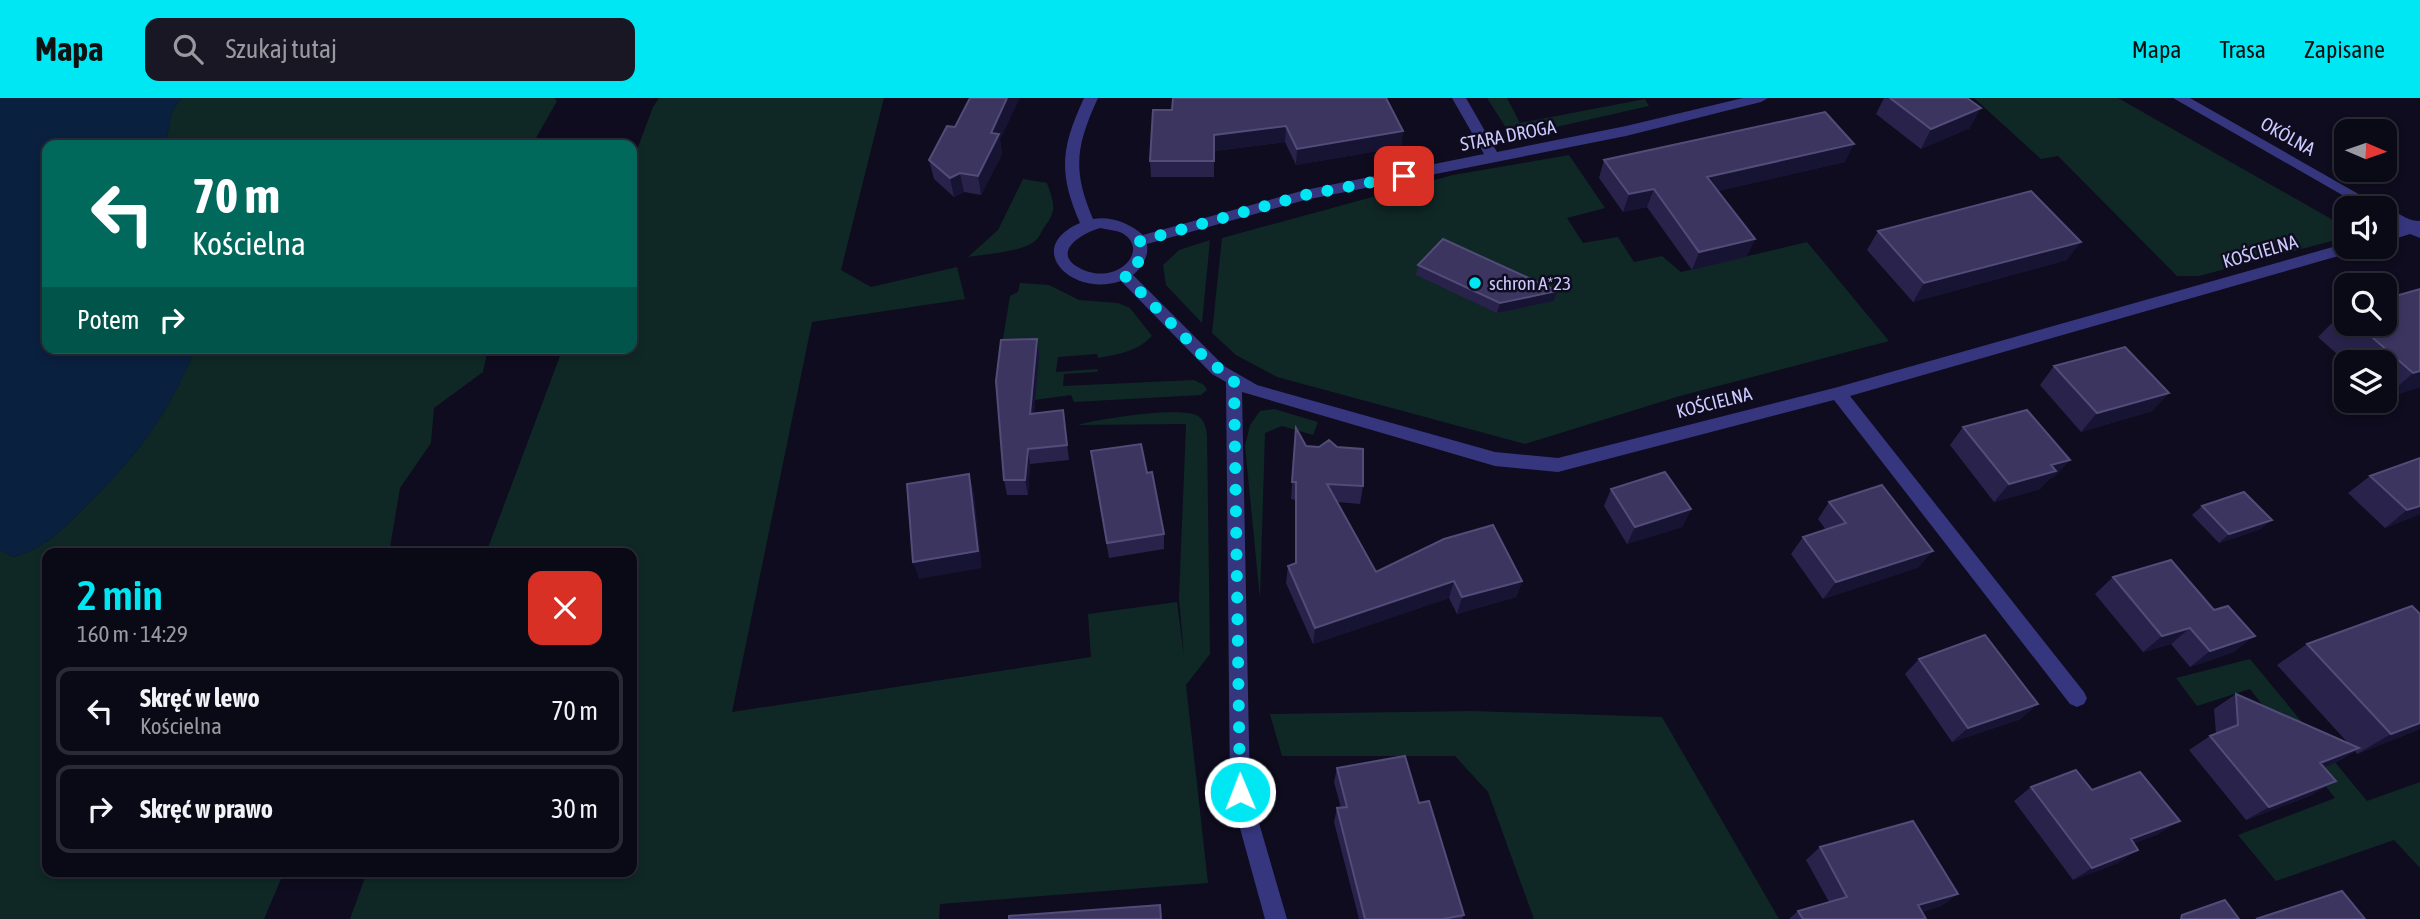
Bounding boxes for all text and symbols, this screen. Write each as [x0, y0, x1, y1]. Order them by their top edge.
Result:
search box [145, 18, 635, 81]
text: Mapa [35, 30, 103, 68]
icon: search [169, 30, 207, 68]
text: Szukaj tutaj [225, 34, 337, 64]
text: Mapa [2132, 36, 2181, 63]
text: Trasa [2219, 36, 2266, 63]
text: Zapisane [2304, 36, 2385, 63]
street label: OKÓLNA [2257, 112, 2320, 160]
street label: STARA DROGA [1458, 115, 1558, 155]
north arrow [2334, 119, 2398, 182]
map controls [2334, 119, 2397, 413]
pin [1374, 146, 1434, 206]
icon: arrive [1385, 157, 1423, 195]
text: 70 m [192, 167, 280, 223]
icon: left [77, 168, 168, 259]
button: sound [2334, 196, 2397, 259]
text: Kościelna [192, 225, 306, 262]
street label: KOŚCIELNA [2220, 230, 2301, 272]
place label: schron A*23 [1489, 272, 1571, 294]
button: search [2334, 273, 2397, 336]
marker: schron A*23 [1467, 275, 1483, 291]
icon: right [153, 301, 191, 339]
text: Potem [77, 305, 139, 335]
button: layers [2334, 350, 2397, 413]
street label: KOŚCIELNA [1674, 382, 1755, 422]
text: 2 min [77, 571, 163, 619]
button: close [528, 571, 602, 645]
text: 160 m · 14:29 [77, 621, 188, 647]
text: Skręć w lewo [140, 683, 260, 713]
icon: left [81, 692, 119, 730]
text: 70 m [551, 696, 598, 726]
text: Kościelna [140, 713, 222, 739]
position arrow [1203, 755, 1277, 829]
icon: right [81, 790, 119, 828]
text: Skręć w prawo [140, 794, 273, 824]
text: 30 m [551, 794, 598, 824]

